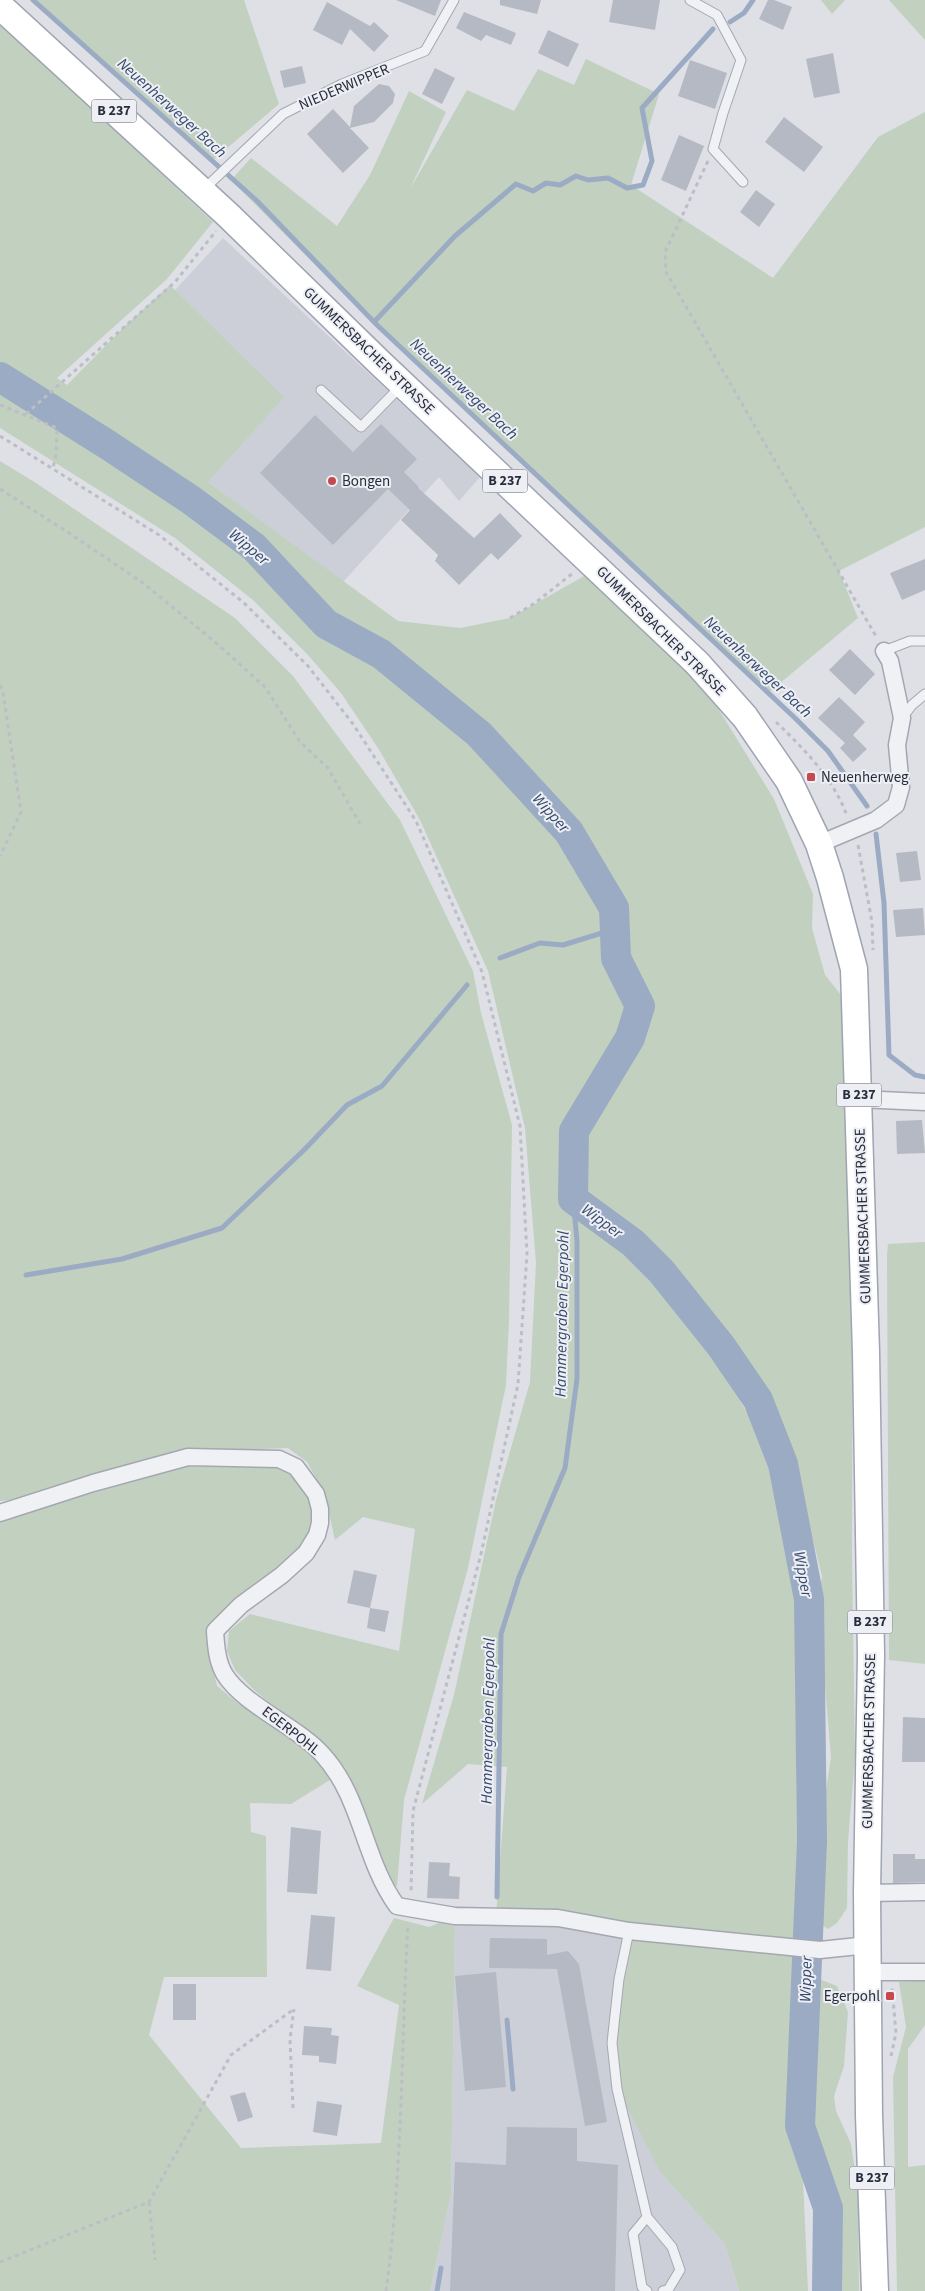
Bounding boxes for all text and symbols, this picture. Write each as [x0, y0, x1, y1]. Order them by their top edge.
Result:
water label: Neuenherweger Bach [112, 53, 232, 163]
street label: NIEDERWIPPER [295, 58, 393, 116]
road number: B 237 [92, 100, 136, 122]
street label: GUMMERSBACHER STRASSE [299, 282, 440, 420]
water label: Neuenherweger Bach [405, 333, 523, 445]
road number: B 237 [482, 470, 528, 492]
place label: Bongen [342, 471, 390, 492]
marker: Bongen [326, 475, 338, 487]
water label: Wipper [224, 524, 275, 571]
street label: GUMMERSBACHER STRASSE [591, 561, 731, 701]
water label: Neuenherweger Bach [699, 611, 817, 723]
place label: Neuenherweg [821, 767, 909, 788]
marker: Neuenherweg [805, 771, 817, 783]
water label: Wipper [527, 788, 576, 839]
road number: B 237 [836, 1084, 882, 1106]
street label: GUMMERSBACHER STRASSE [849, 1128, 877, 1304]
water label: Wipper [577, 1199, 628, 1244]
water label: Hammergraben Egerpohl [550, 1231, 574, 1397]
water label: Wipper [788, 1549, 818, 1600]
road number: B 237 [848, 1610, 892, 1634]
water label: Hammergraben Egerpohl [476, 1638, 500, 1804]
street label: GUMMERSBACHER STRASSE [857, 1653, 881, 1829]
street label: EGERPOHL [257, 1701, 325, 1761]
water label: Wipper [794, 1954, 818, 2002]
place label: Egerpohl [824, 1986, 880, 2007]
marker: Egerpohl [884, 1990, 896, 2002]
road number: B 237 [850, 2166, 894, 2190]

